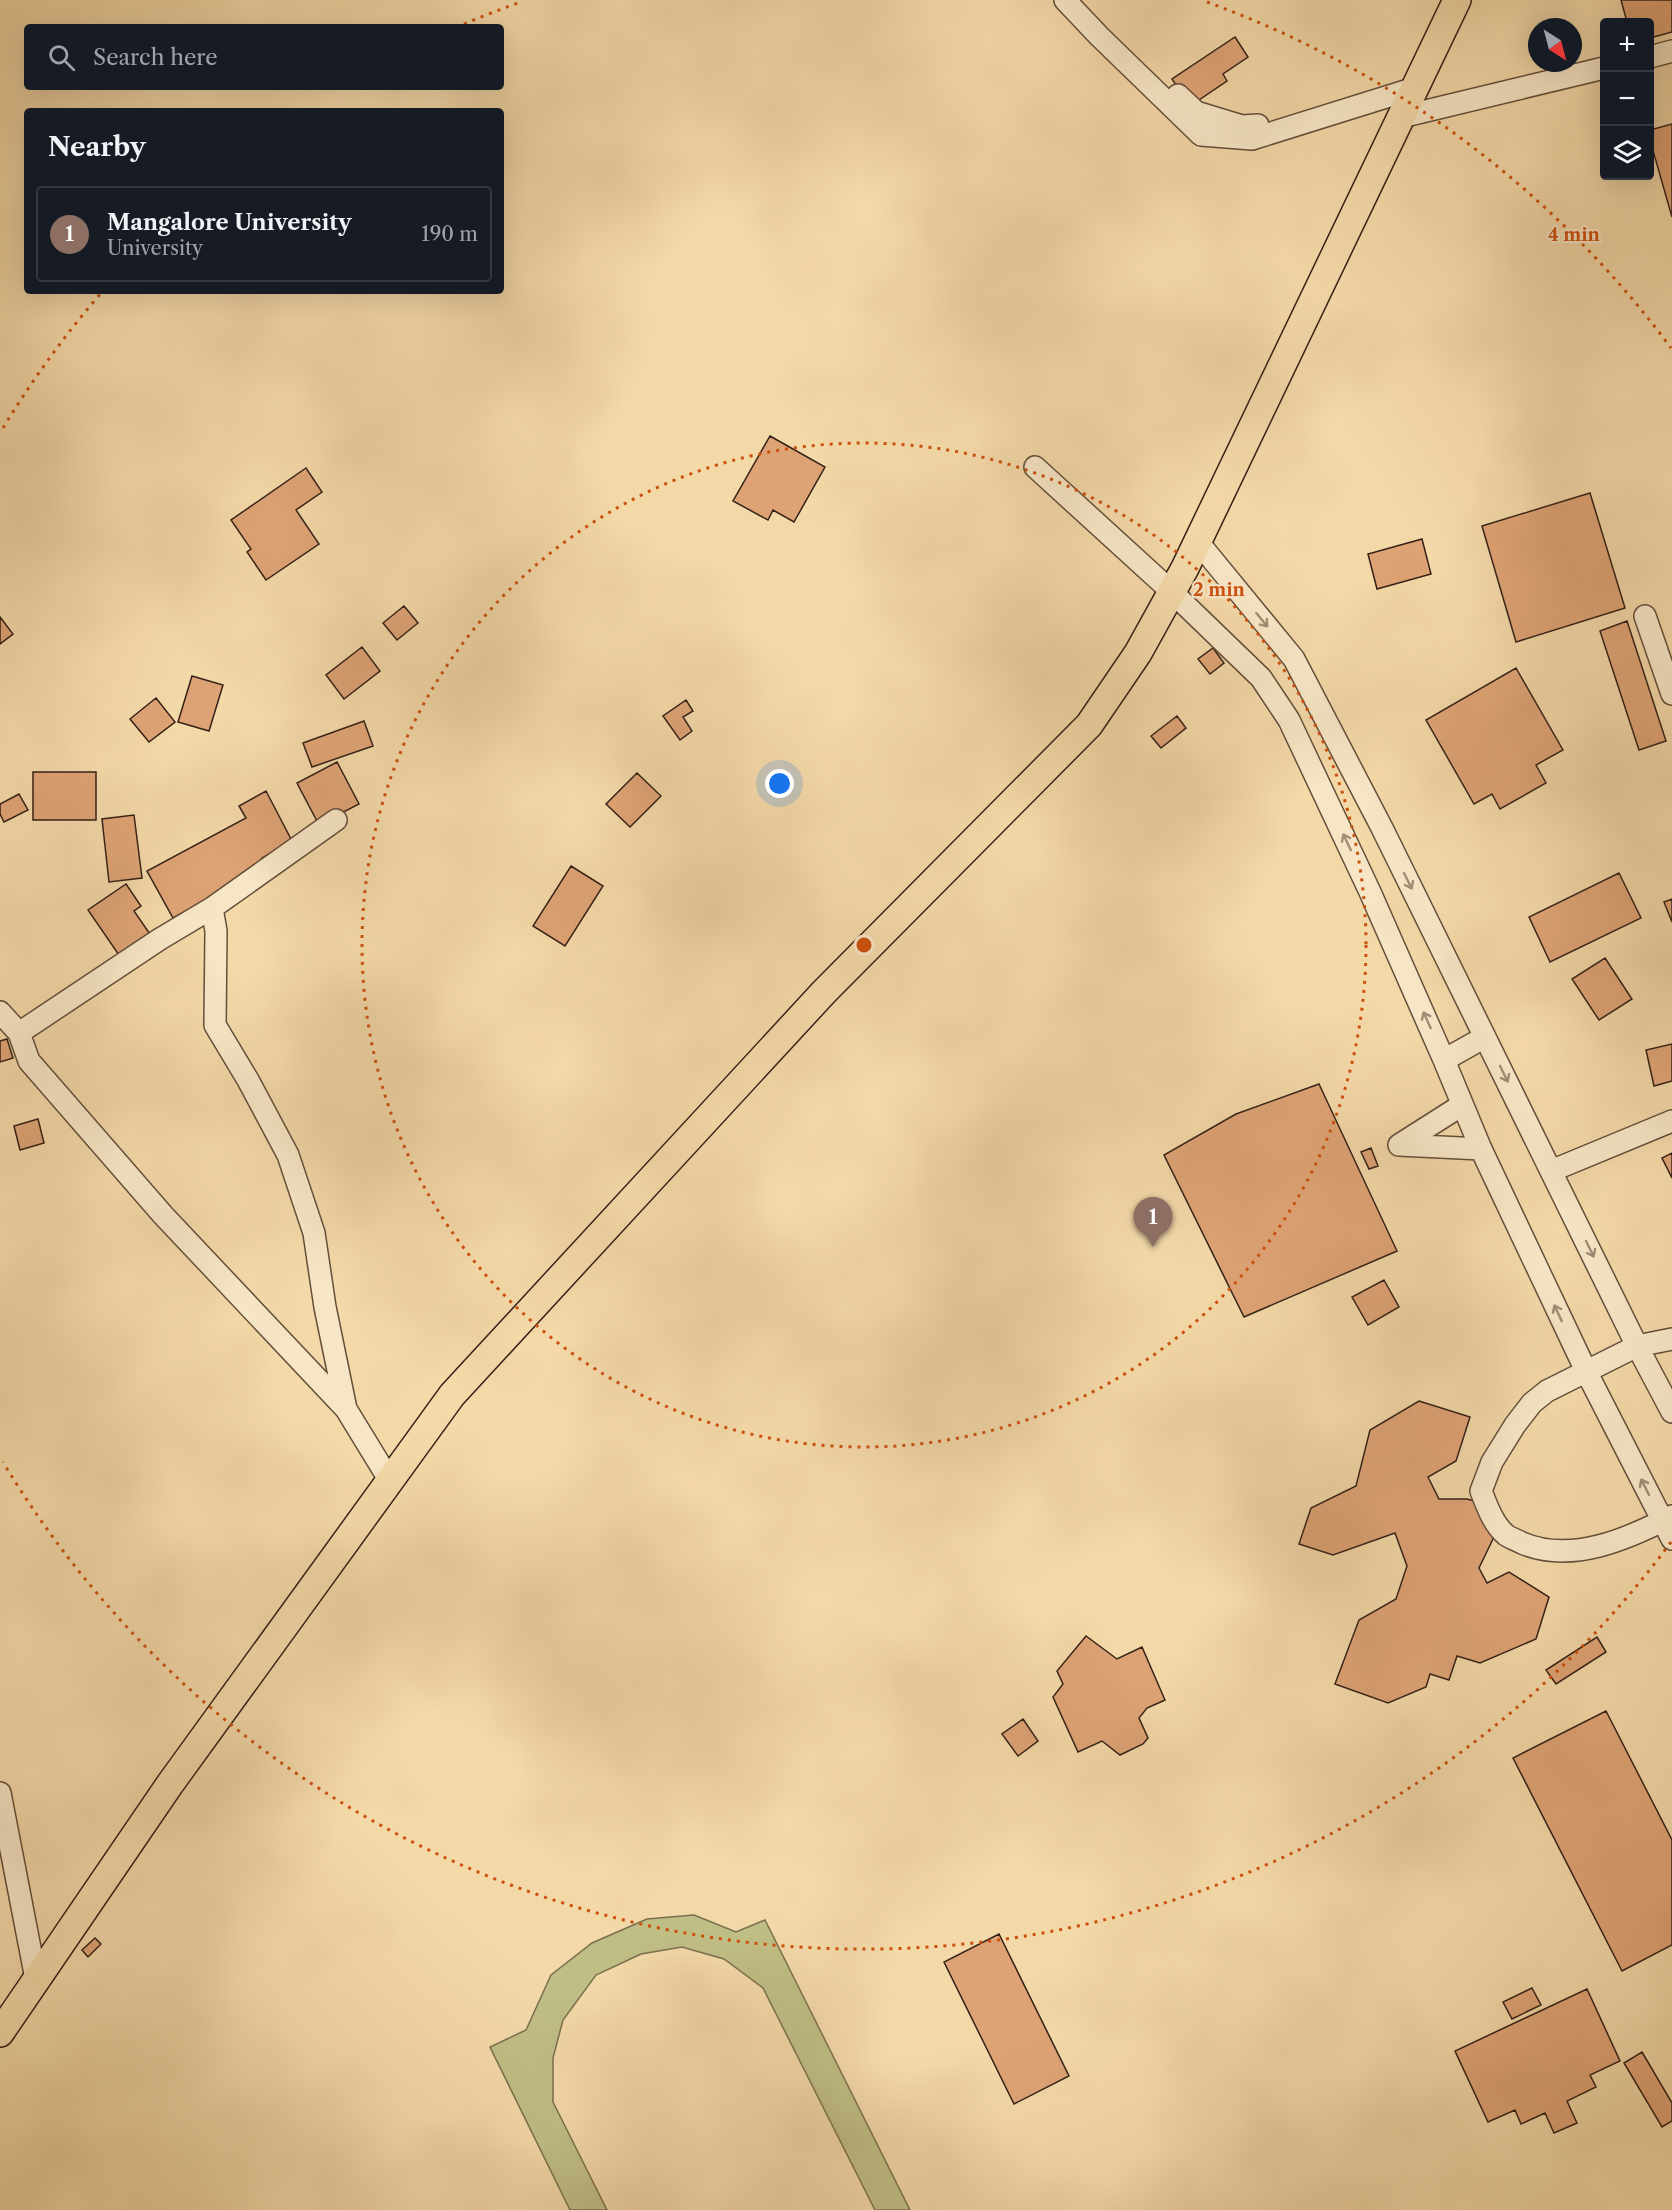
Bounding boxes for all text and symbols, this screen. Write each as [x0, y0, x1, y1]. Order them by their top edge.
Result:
north arrow [1528, 18, 1582, 72]
map controls [1600, 18, 1654, 180]
button: + [1600, 18, 1654, 72]
search box [24, 24, 504, 90]
icon: search [45, 41, 78, 74]
text: Search here [93, 44, 218, 71]
button: − [1600, 72, 1654, 126]
button: layers [1600, 126, 1654, 180]
text: Nearby [48, 131, 146, 163]
text: Mangalore University [107, 209, 352, 236]
text: 1 [65, 222, 74, 246]
text: 190 m [421, 222, 478, 246]
text: 4 min [1548, 224, 1601, 246]
text: University [107, 236, 203, 260]
text: 2 min [1193, 579, 1246, 601]
one-way arrow [1255, 612, 1268, 628]
your location [765, 769, 794, 798]
one-way arrow [1340, 834, 1352, 852]
one-way arrow [1403, 871, 1414, 889]
centre of rings [854, 935, 874, 955]
one-way arrow [1420, 1011, 1431, 1029]
one-way arrow [1498, 1065, 1510, 1083]
pin: 1 [1134, 1198, 1172, 1247]
one-way arrow [1584, 1240, 1596, 1258]
one-way arrow [1552, 1304, 1564, 1322]
one-way arrow [1639, 1478, 1651, 1496]

